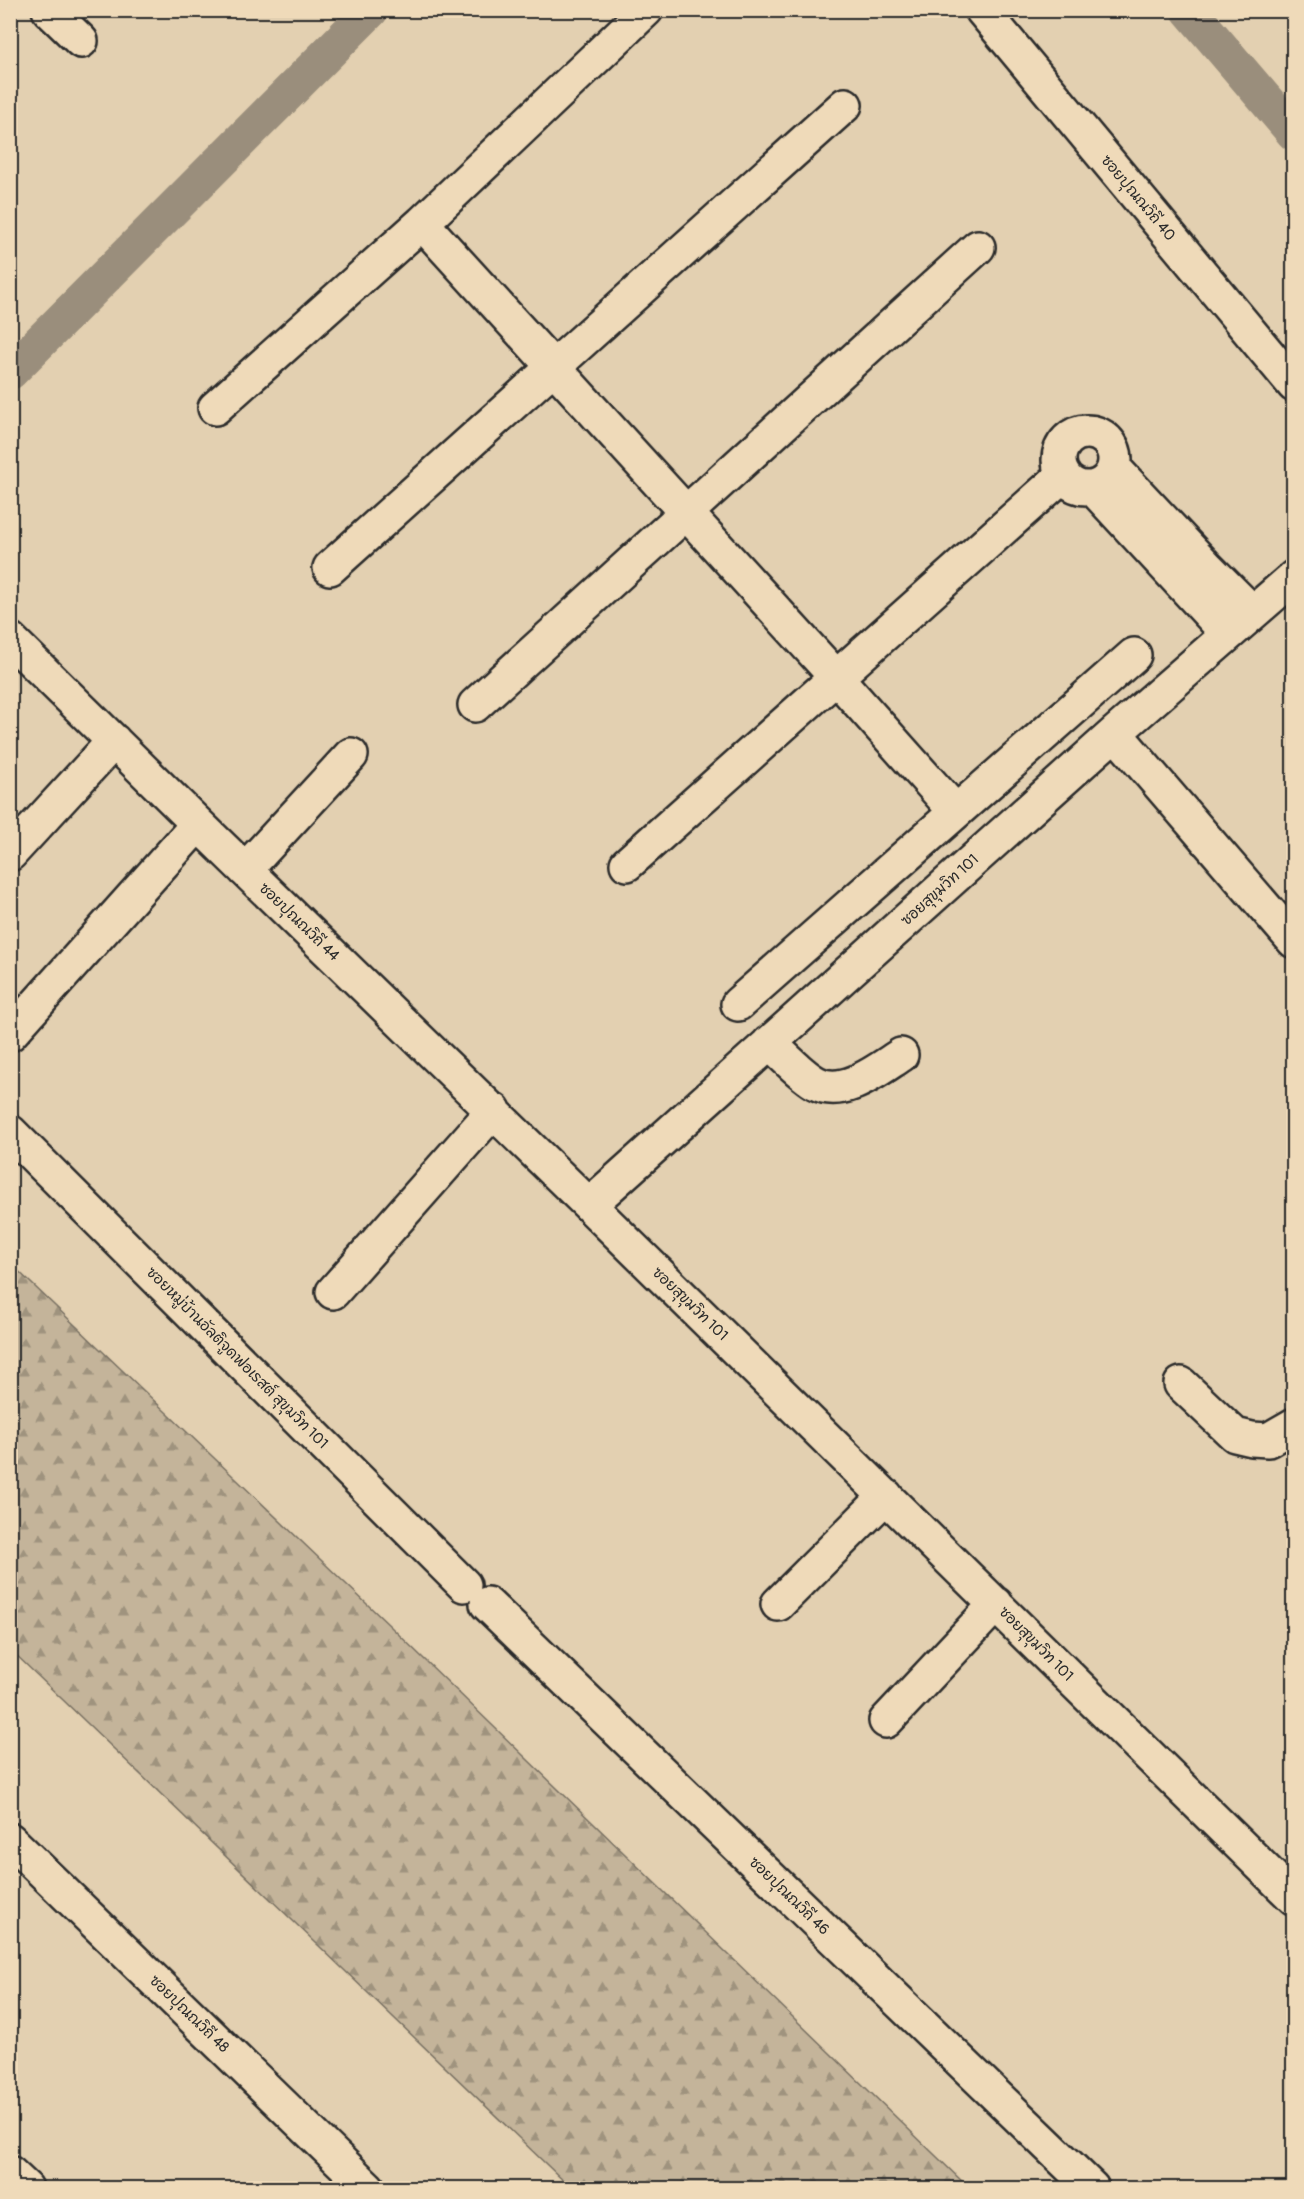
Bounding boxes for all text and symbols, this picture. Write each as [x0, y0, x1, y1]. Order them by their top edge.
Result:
street label: ซอยปุณณวิถี 40 [1096, 151, 1179, 245]
street label: ซอยสุขุมวิท 101 [897, 850, 983, 931]
street label: ซอยปุณณวิถี 44 [254, 879, 343, 966]
street label: ซอยหมู่บ้านอัลติจูดฟอเรสต์ สุขุมวิท 101 [141, 1262, 333, 1454]
street label: ซอยสุขุมวิท 101 [647, 1263, 732, 1346]
street label: ซอยสุขุมวิท 101 [994, 1603, 1077, 1686]
street label: ซอยปุณณวิถี 46 [744, 1853, 833, 1940]
street label: ซอยปุณณวิถี 48 [144, 1971, 233, 2058]

